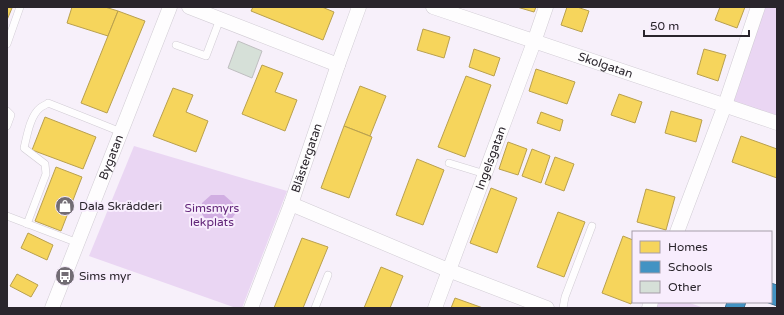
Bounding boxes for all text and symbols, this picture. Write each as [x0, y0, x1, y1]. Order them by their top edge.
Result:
scale bar [644, 12, 749, 38]
text: 50 m [650, 19, 679, 33]
street label: Skolgatan [576, 49, 635, 81]
street label: Blästergatan [288, 122, 325, 194]
street label: Ingelsgatan [473, 124, 509, 192]
street label: Bygatan [96, 133, 126, 182]
shop icon: Dala Skrädderi [54, 195, 76, 217]
place label: Dala Skrädderi [79, 199, 162, 213]
park label: Simsmyrs lekplats [185, 201, 240, 229]
legend [632, 231, 772, 303]
text: Homes [668, 240, 708, 254]
text: Schools [668, 260, 713, 274]
bus stop icon: Sims myr [54, 265, 76, 287]
place label: Sims myr [79, 269, 132, 283]
text: Other [668, 280, 701, 294]

